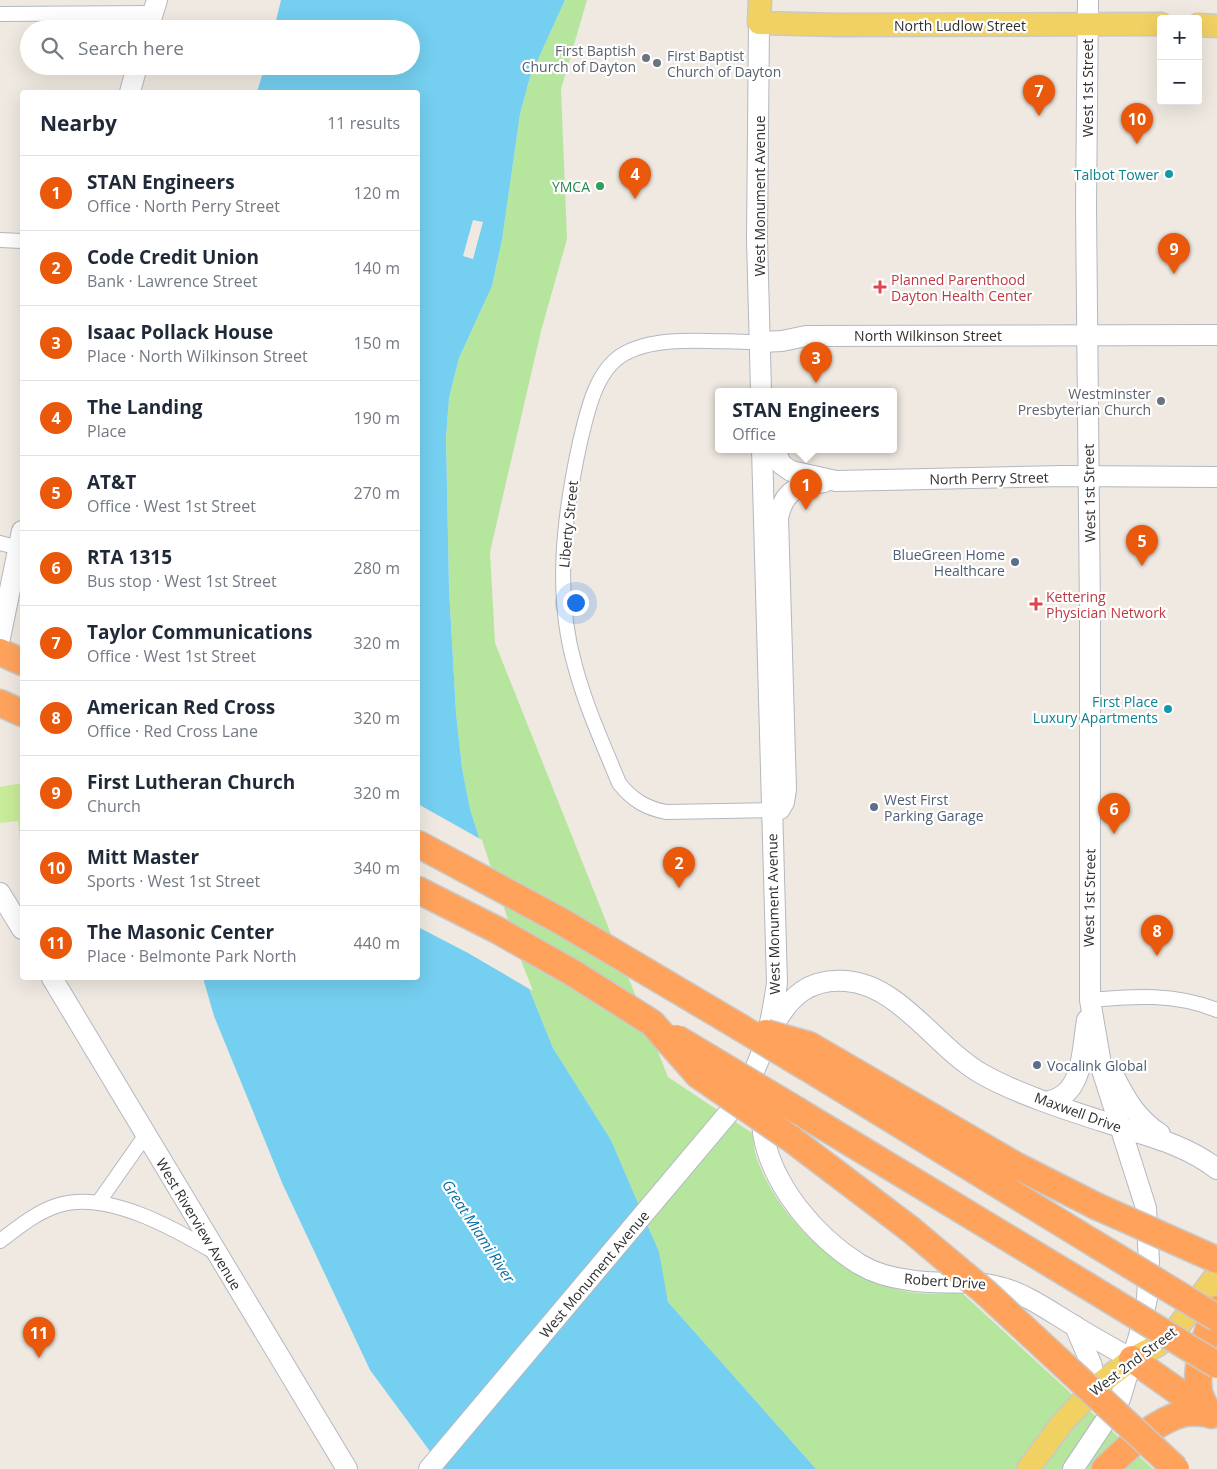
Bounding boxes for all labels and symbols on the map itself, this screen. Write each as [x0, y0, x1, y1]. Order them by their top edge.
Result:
street label: North Ludlow Street [894, 16, 1026, 35]
street label: West 1st Street [1078, 39, 1097, 137]
place label: First Baptish Church of Dayton [522, 41, 636, 76]
place label: First Baptist Church of Dayton [667, 46, 781, 81]
marker: First Baptish Church of Dayton [640, 52, 652, 64]
marker: First Baptist Church of Dayton [651, 57, 663, 69]
pin: 7 [1023, 75, 1055, 116]
pin: 10 [1121, 103, 1153, 144]
street label: West Monument Avenue [750, 115, 769, 277]
pin: 4 [619, 158, 651, 199]
place label: Talbot Tower [1074, 165, 1159, 184]
marker: Talbot Tower [1163, 168, 1175, 180]
place label: YMCA [552, 177, 590, 196]
marker: YMCA [594, 180, 606, 192]
pin: 9 [1158, 233, 1190, 274]
place label: Planned Parenthood Dayton Health Center [891, 270, 1032, 305]
marker: Planned Parenthood Dayton Health Center [873, 280, 887, 294]
street label: North Wilkinson Street [854, 326, 1002, 345]
pin: 3 [800, 342, 832, 383]
place label: Westminster Presbyterian Church [1018, 384, 1151, 419]
marker: Westminster Presbyterian Church [1155, 395, 1167, 407]
street label: West 1st Street [1079, 444, 1099, 542]
street label: North Perry Street [929, 467, 1049, 489]
pin: 1 [790, 469, 822, 510]
street label: Liberty Street [554, 479, 582, 569]
pin: 5 [1126, 525, 1158, 566]
place label: BlueGreen Home Healthcare [893, 545, 1005, 580]
marker: BlueGreen Home Healthcare [1009, 556, 1021, 568]
place label: Kettering Physician Network [1046, 587, 1167, 622]
your location [563, 590, 589, 616]
marker: Kettering Physician Network [1030, 598, 1042, 610]
place label: First Place Luxury Apartments [1033, 692, 1158, 727]
marker: First Place Luxury Apartments [1162, 703, 1174, 715]
place label: West First Parking Garage [884, 790, 984, 825]
pin: 6 [1098, 793, 1130, 834]
marker: West First Parking Garage [868, 801, 880, 813]
street label: West Monument Avenue [762, 833, 784, 995]
pin: 2 [663, 847, 695, 888]
street label: West 1st Street [1079, 849, 1099, 947]
pin: 8 [1141, 915, 1173, 956]
place label: Vocalink Global [1047, 1056, 1147, 1075]
marker: Vocalink Global [1031, 1059, 1043, 1071]
street label: Maxwell Drive [1032, 1087, 1124, 1137]
street label: West Riverview Avenue [152, 1155, 246, 1293]
water label: Great Miami River [438, 1176, 520, 1287]
street label: West Monument Avenue [535, 1206, 653, 1342]
street label: Robert Drive [903, 1269, 987, 1293]
pin: 11 [23, 1317, 55, 1358]
street label: West 2nd Street [1086, 1322, 1180, 1400]

